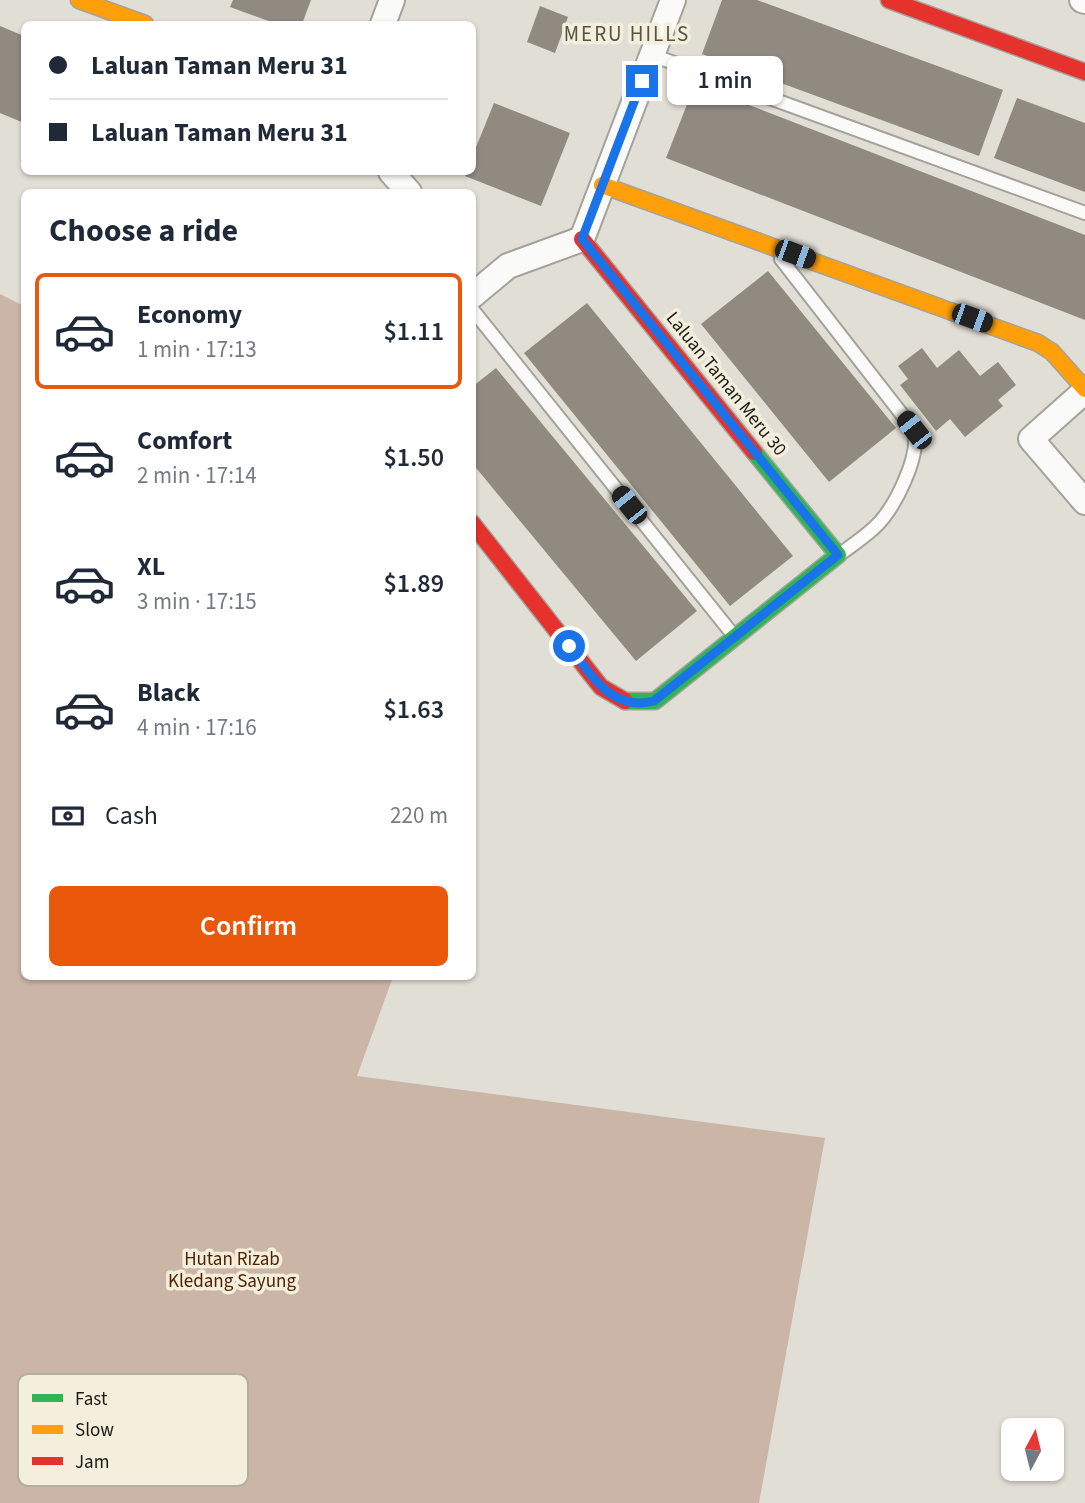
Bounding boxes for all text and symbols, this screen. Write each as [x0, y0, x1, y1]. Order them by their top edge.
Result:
district label: MERU HILLS [564, 19, 690, 49]
text: Laluan Taman Meru 31 [91, 47, 348, 84]
callout: 1 min [666, 56, 782, 106]
text: 1 min [698, 64, 752, 97]
route end [626, 65, 658, 97]
text: Laluan Taman Meru 31 [91, 114, 348, 151]
text: Choose a ride [49, 208, 238, 254]
car [772, 237, 819, 271]
text: Economy [137, 296, 242, 333]
icon: car [53, 300, 116, 363]
car [949, 301, 996, 335]
street label: Laluan Taman Meru 30 [659, 306, 793, 462]
text: $1.11 [383, 313, 444, 350]
text: 1 min · 17:13 [137, 333, 257, 366]
car [893, 407, 936, 453]
text: Comfort [137, 422, 232, 459]
icon: car [53, 426, 116, 489]
text: $1.50 [383, 439, 444, 476]
text: 2 min · 17:14 [137, 459, 257, 492]
car [608, 482, 651, 528]
text: XL [137, 548, 165, 585]
icon: car [53, 552, 116, 615]
text: $1.89 [383, 565, 444, 602]
text: 3 min · 17:15 [137, 585, 257, 618]
route start [553, 630, 585, 662]
text: Black [137, 674, 200, 711]
icon: car [53, 678, 116, 741]
text: $1.63 [383, 691, 444, 728]
text: 4 min · 17:16 [137, 711, 257, 744]
icon: cash [49, 797, 87, 835]
text: Cash [105, 797, 158, 834]
text: 220 m [390, 799, 448, 832]
button: Confirm [49, 886, 448, 966]
park label: Hutan Rizab Kledang Sayung [168, 1246, 296, 1295]
legend [18, 1374, 248, 1486]
text: Fast [75, 1386, 108, 1413]
text: Slow [75, 1417, 114, 1444]
north arrow [1001, 1418, 1064, 1480]
map controls [1001, 1418, 1064, 1481]
text: Jam [75, 1449, 109, 1476]

